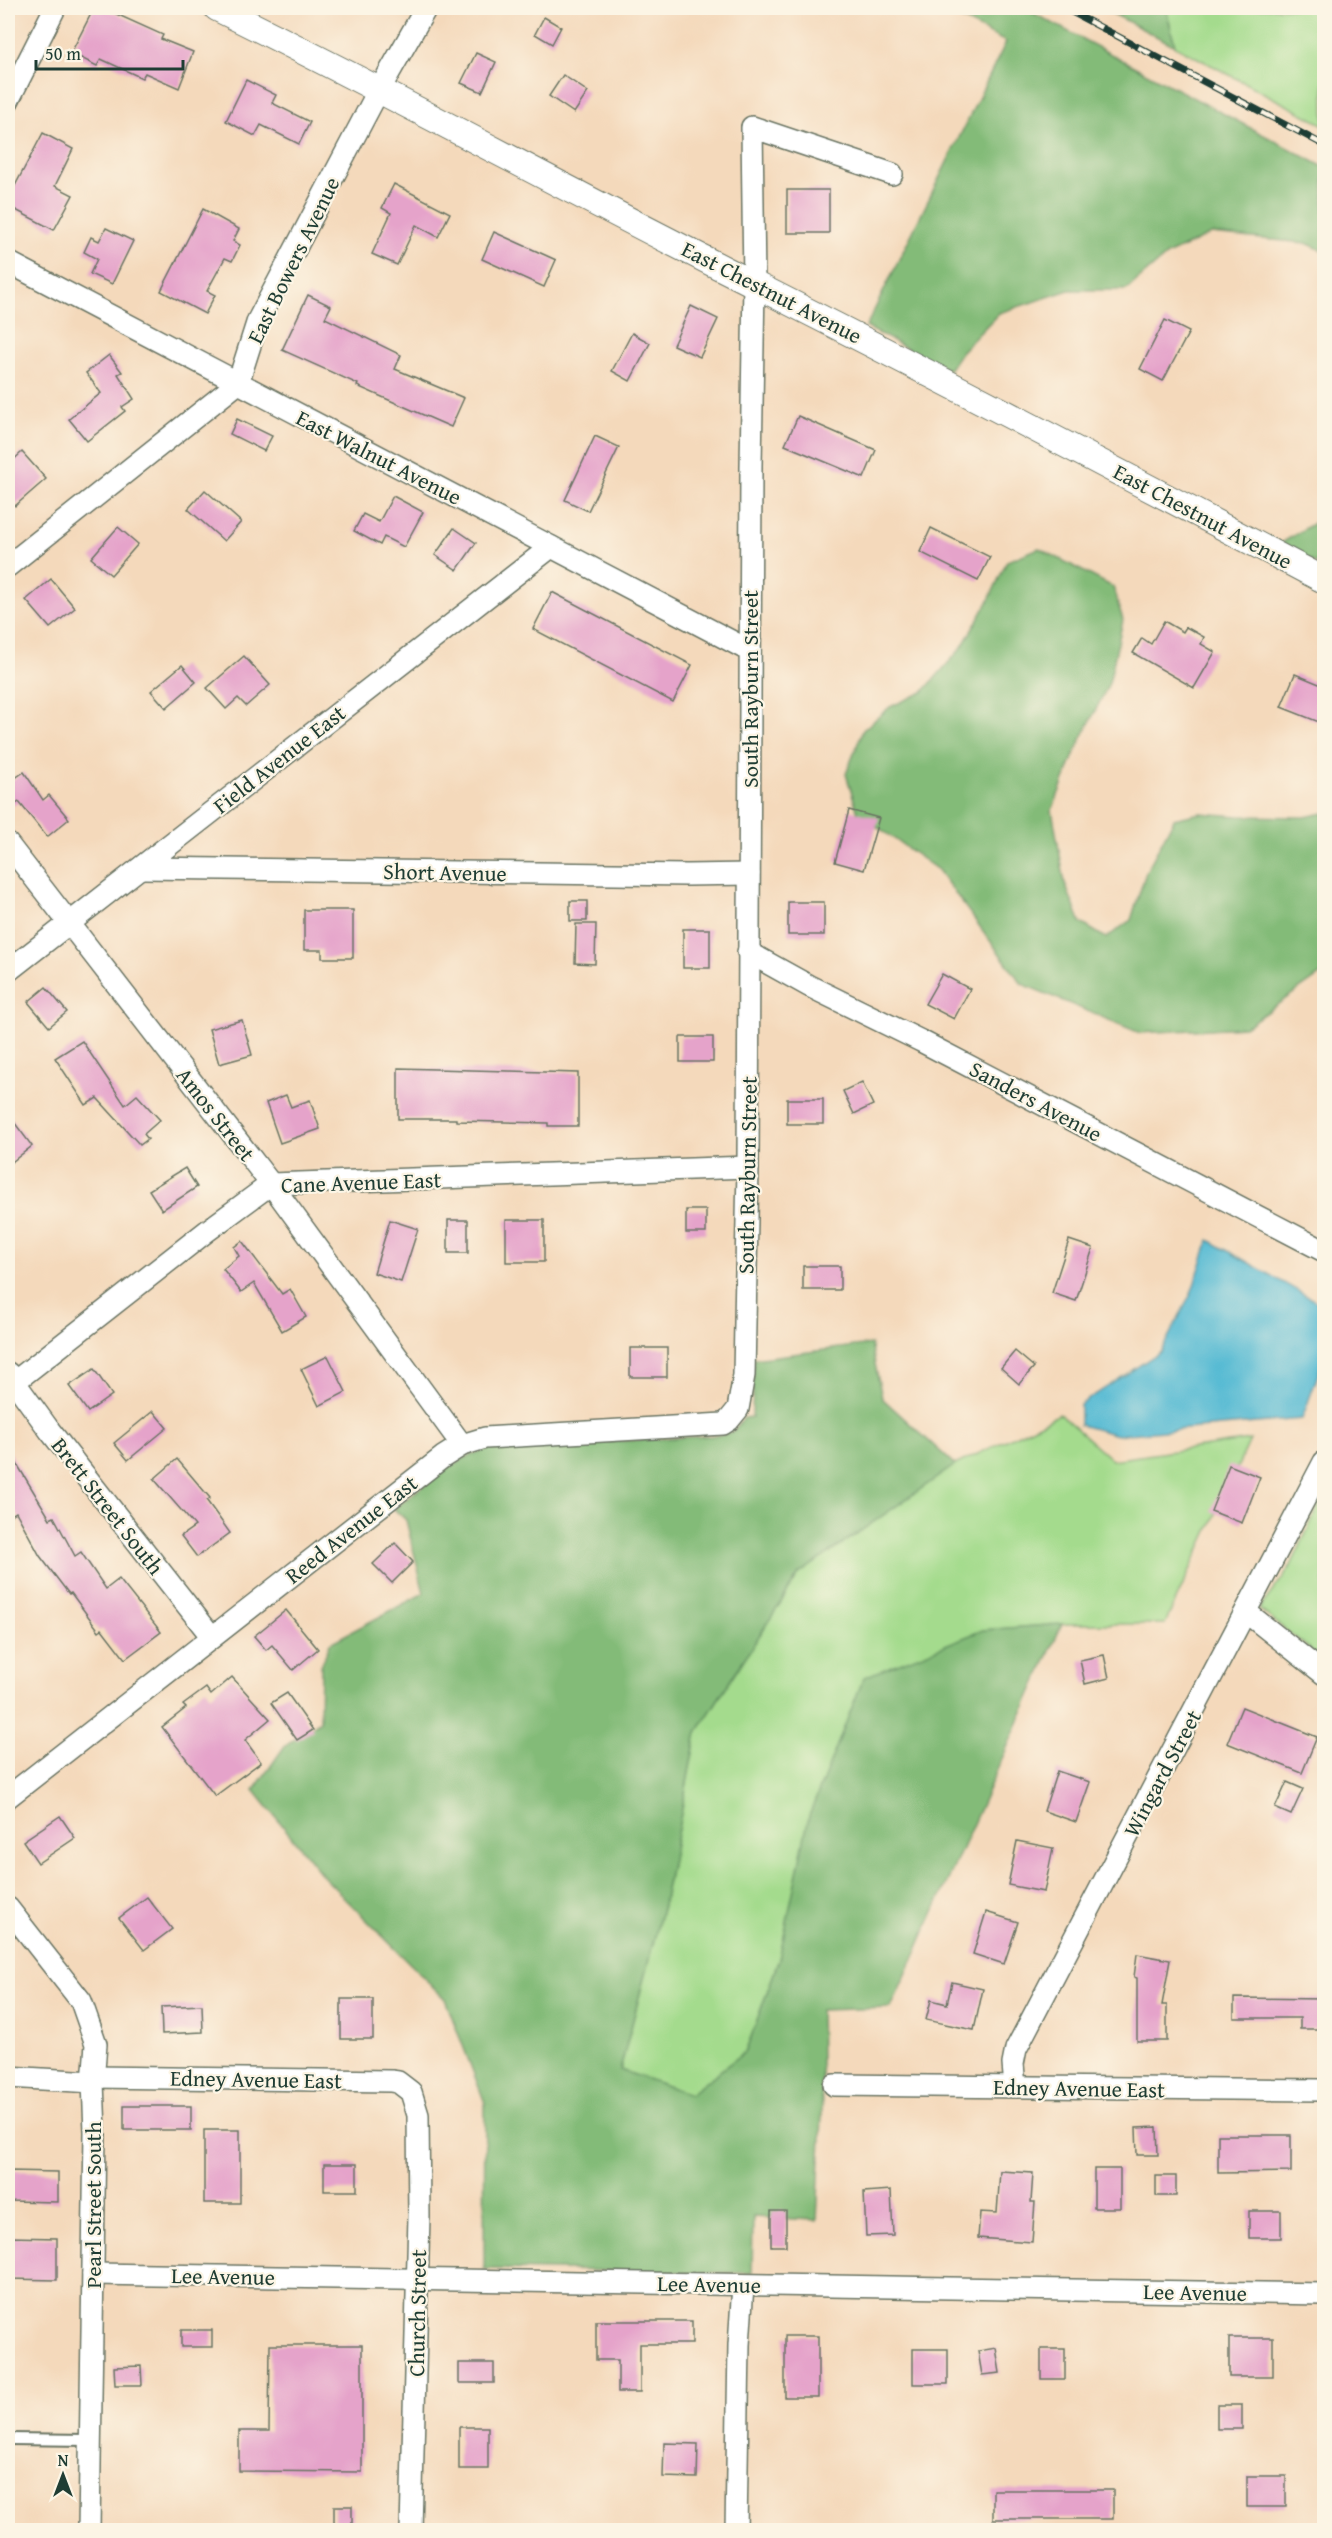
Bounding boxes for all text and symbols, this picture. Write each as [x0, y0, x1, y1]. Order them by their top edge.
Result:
scale bar [36, 33, 183, 71]
text: 50 m [45, 40, 81, 67]
street label: East Bowers Avenue [239, 171, 347, 349]
street label: East Chestnut Avenue [676, 233, 868, 351]
street label: East Walnut Avenue [291, 401, 467, 513]
street label: East Chestnut Avenue [1108, 455, 1298, 577]
street label: South Rayburn Street [734, 590, 766, 788]
street label: Field Avenue East [206, 697, 352, 821]
street label: Short Avenue [383, 855, 507, 889]
street label: Sanders Avenue [964, 1053, 1108, 1149]
street label: Amos Street [169, 1060, 263, 1168]
street label: South Rayburn Street [729, 1075, 765, 1274]
street label: Cane Avenue East [280, 1163, 442, 1201]
street label: Brett Street South [44, 1431, 172, 1582]
street label: Reed Avenue East [278, 1467, 424, 1591]
street label: Wingard Street [1115, 1704, 1209, 1842]
street label: Edney Avenue East [170, 2062, 342, 2097]
street label: Edney Avenue East [993, 2071, 1165, 2106]
street label: Pearl Street South [77, 2121, 109, 2289]
street label: Church Street [400, 2249, 434, 2377]
street label: Lee Avenue [171, 2259, 275, 2293]
street label: Lee Avenue [657, 2267, 761, 2301]
street label: Lee Avenue [1143, 2275, 1247, 2309]
north arrow [33, 2445, 93, 2505]
text: N [58, 2448, 69, 2472]

